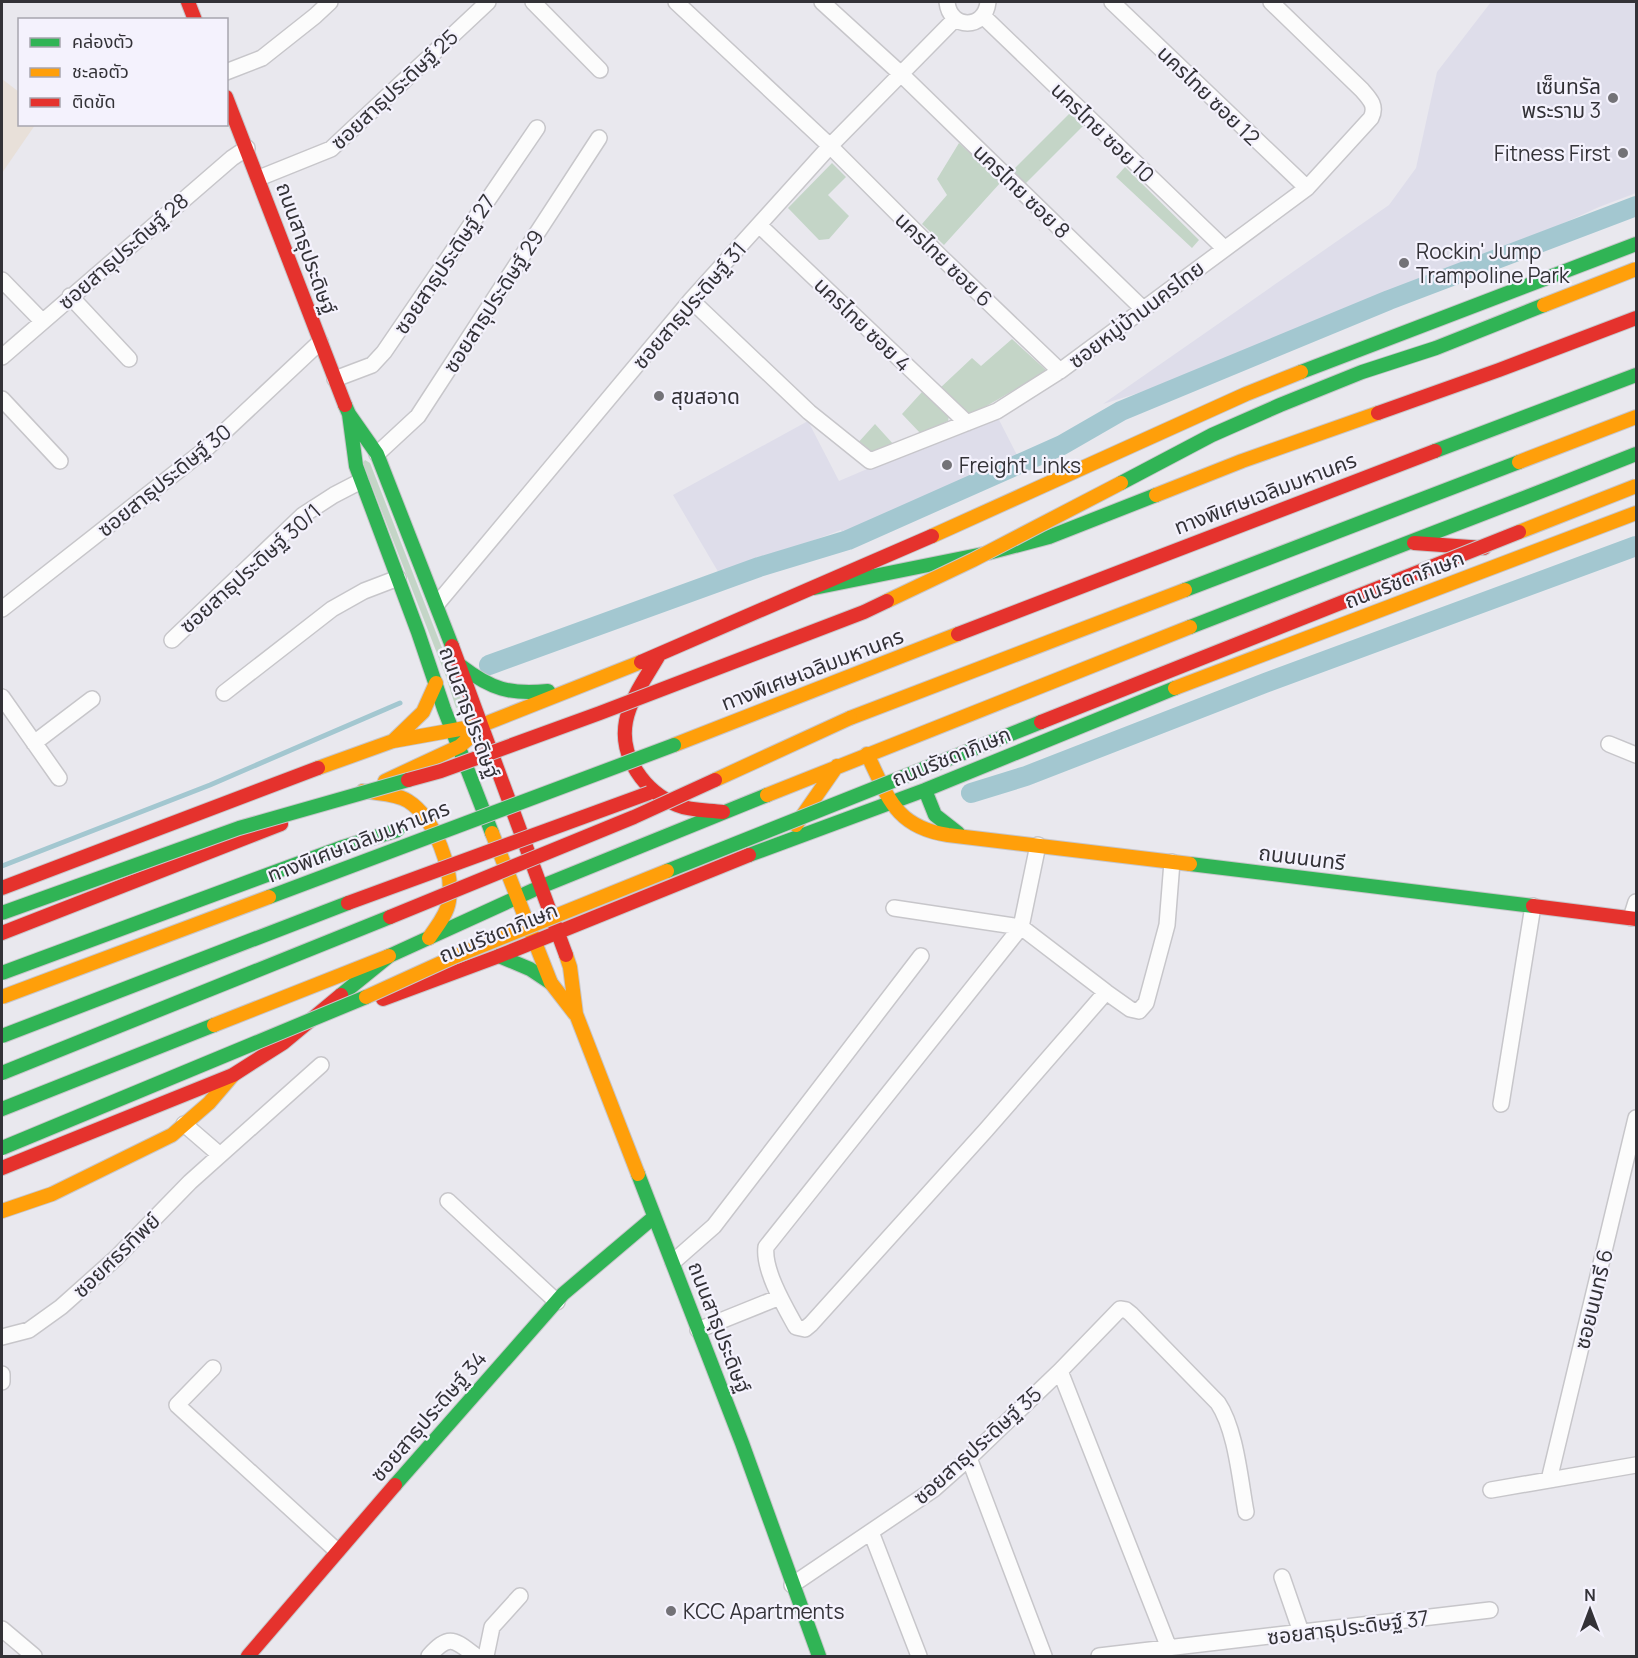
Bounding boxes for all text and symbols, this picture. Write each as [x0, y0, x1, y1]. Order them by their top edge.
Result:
legend [18, 18, 228, 126]
street label: ซอยสาธุประดิษฐ์ 25 [324, 23, 464, 155]
text: คล่องตัว [72, 29, 134, 53]
street label: นครไทย ซอย 12 [1152, 39, 1266, 151]
text: ชะลอตัว [72, 59, 129, 83]
place label: เซ็นทรัล พระราม 3 [1522, 72, 1601, 124]
street label: นครไทย ซอย 10 [1045, 76, 1161, 188]
text: ติดขัด [72, 89, 115, 113]
marker: เซ็นทรัล พระราม 3 [1606, 91, 1620, 105]
street label: นครไทย ซอย 8 [968, 138, 1076, 244]
place label: Fitness First [1494, 139, 1611, 167]
marker: Fitness First [1616, 146, 1630, 160]
street label: ถนนสาธุประดิษฐ์ [270, 178, 344, 318]
street label: ซอยสาธุประดิษฐ์ 28 [52, 186, 194, 316]
street label: ซอยสาธุประดิษฐ์ 27 [387, 189, 501, 339]
street label: นครไทย ซอย 6 [889, 205, 999, 313]
street label: ซอยสาธุประดิษฐ์ 29 [436, 224, 550, 378]
street label: ซอยสาธุประดิษฐ์ 31 [626, 235, 752, 375]
place label: Rockin' Jump Trampoline Park [1416, 237, 1570, 289]
street label: ซอยหมู่บ้านนครไทย [1062, 254, 1210, 374]
marker: Rockin' Jump Trampoline Park [1397, 256, 1411, 270]
street label: นครไทย ซอย 4 [808, 271, 918, 377]
place label: สุขสอาด [671, 382, 740, 410]
marker: สุขสอาด [652, 389, 666, 403]
street label: ซอยสาธุประดิษฐ์ 30 [91, 417, 237, 543]
street label: ทางพิเศษเฉลิมมหานคร [1170, 445, 1360, 541]
place label: Freight Links [959, 451, 1081, 479]
marker: Freight Links [940, 458, 954, 472]
street label: ซอยสาธุประดิษฐ์ 30/1 [173, 497, 327, 639]
street label: ถนนรัชดาภิเษก [1340, 543, 1468, 615]
street label: ทางพิเศษเฉลิมมหานคร [717, 621, 907, 717]
street label: ถนนสาธุประดิษฐ์ [433, 642, 507, 782]
street label: ถนนรัชดาภิเษก [887, 719, 1015, 793]
street label: ทางพิเศษเฉลิมมหานคร [263, 793, 453, 889]
street label: ถนนนนทรี [1257, 838, 1347, 876]
street label: ถนนรัชดาภิเษก [434, 895, 562, 969]
street label: ซอยศธรทิพย์ [66, 1206, 166, 1304]
street label: ซอยนนทรี 6 [1567, 1246, 1619, 1352]
street label: ถนนสาธุประดิษฐ์ [682, 1257, 758, 1397]
street label: ซอยสาธุประดิษฐ์ 34 [364, 1345, 492, 1487]
street label: ซอยสาธุประดิษฐ์ 35 [907, 1380, 1047, 1510]
north arrow [1560, 1580, 1620, 1640]
text: N [1584, 1584, 1596, 1606]
place label: KCC Apartments [683, 1597, 845, 1625]
street label: ซอยสาธุประดิษฐ์ 37 [1266, 1603, 1430, 1651]
marker: KCC Apartments [664, 1604, 678, 1618]

